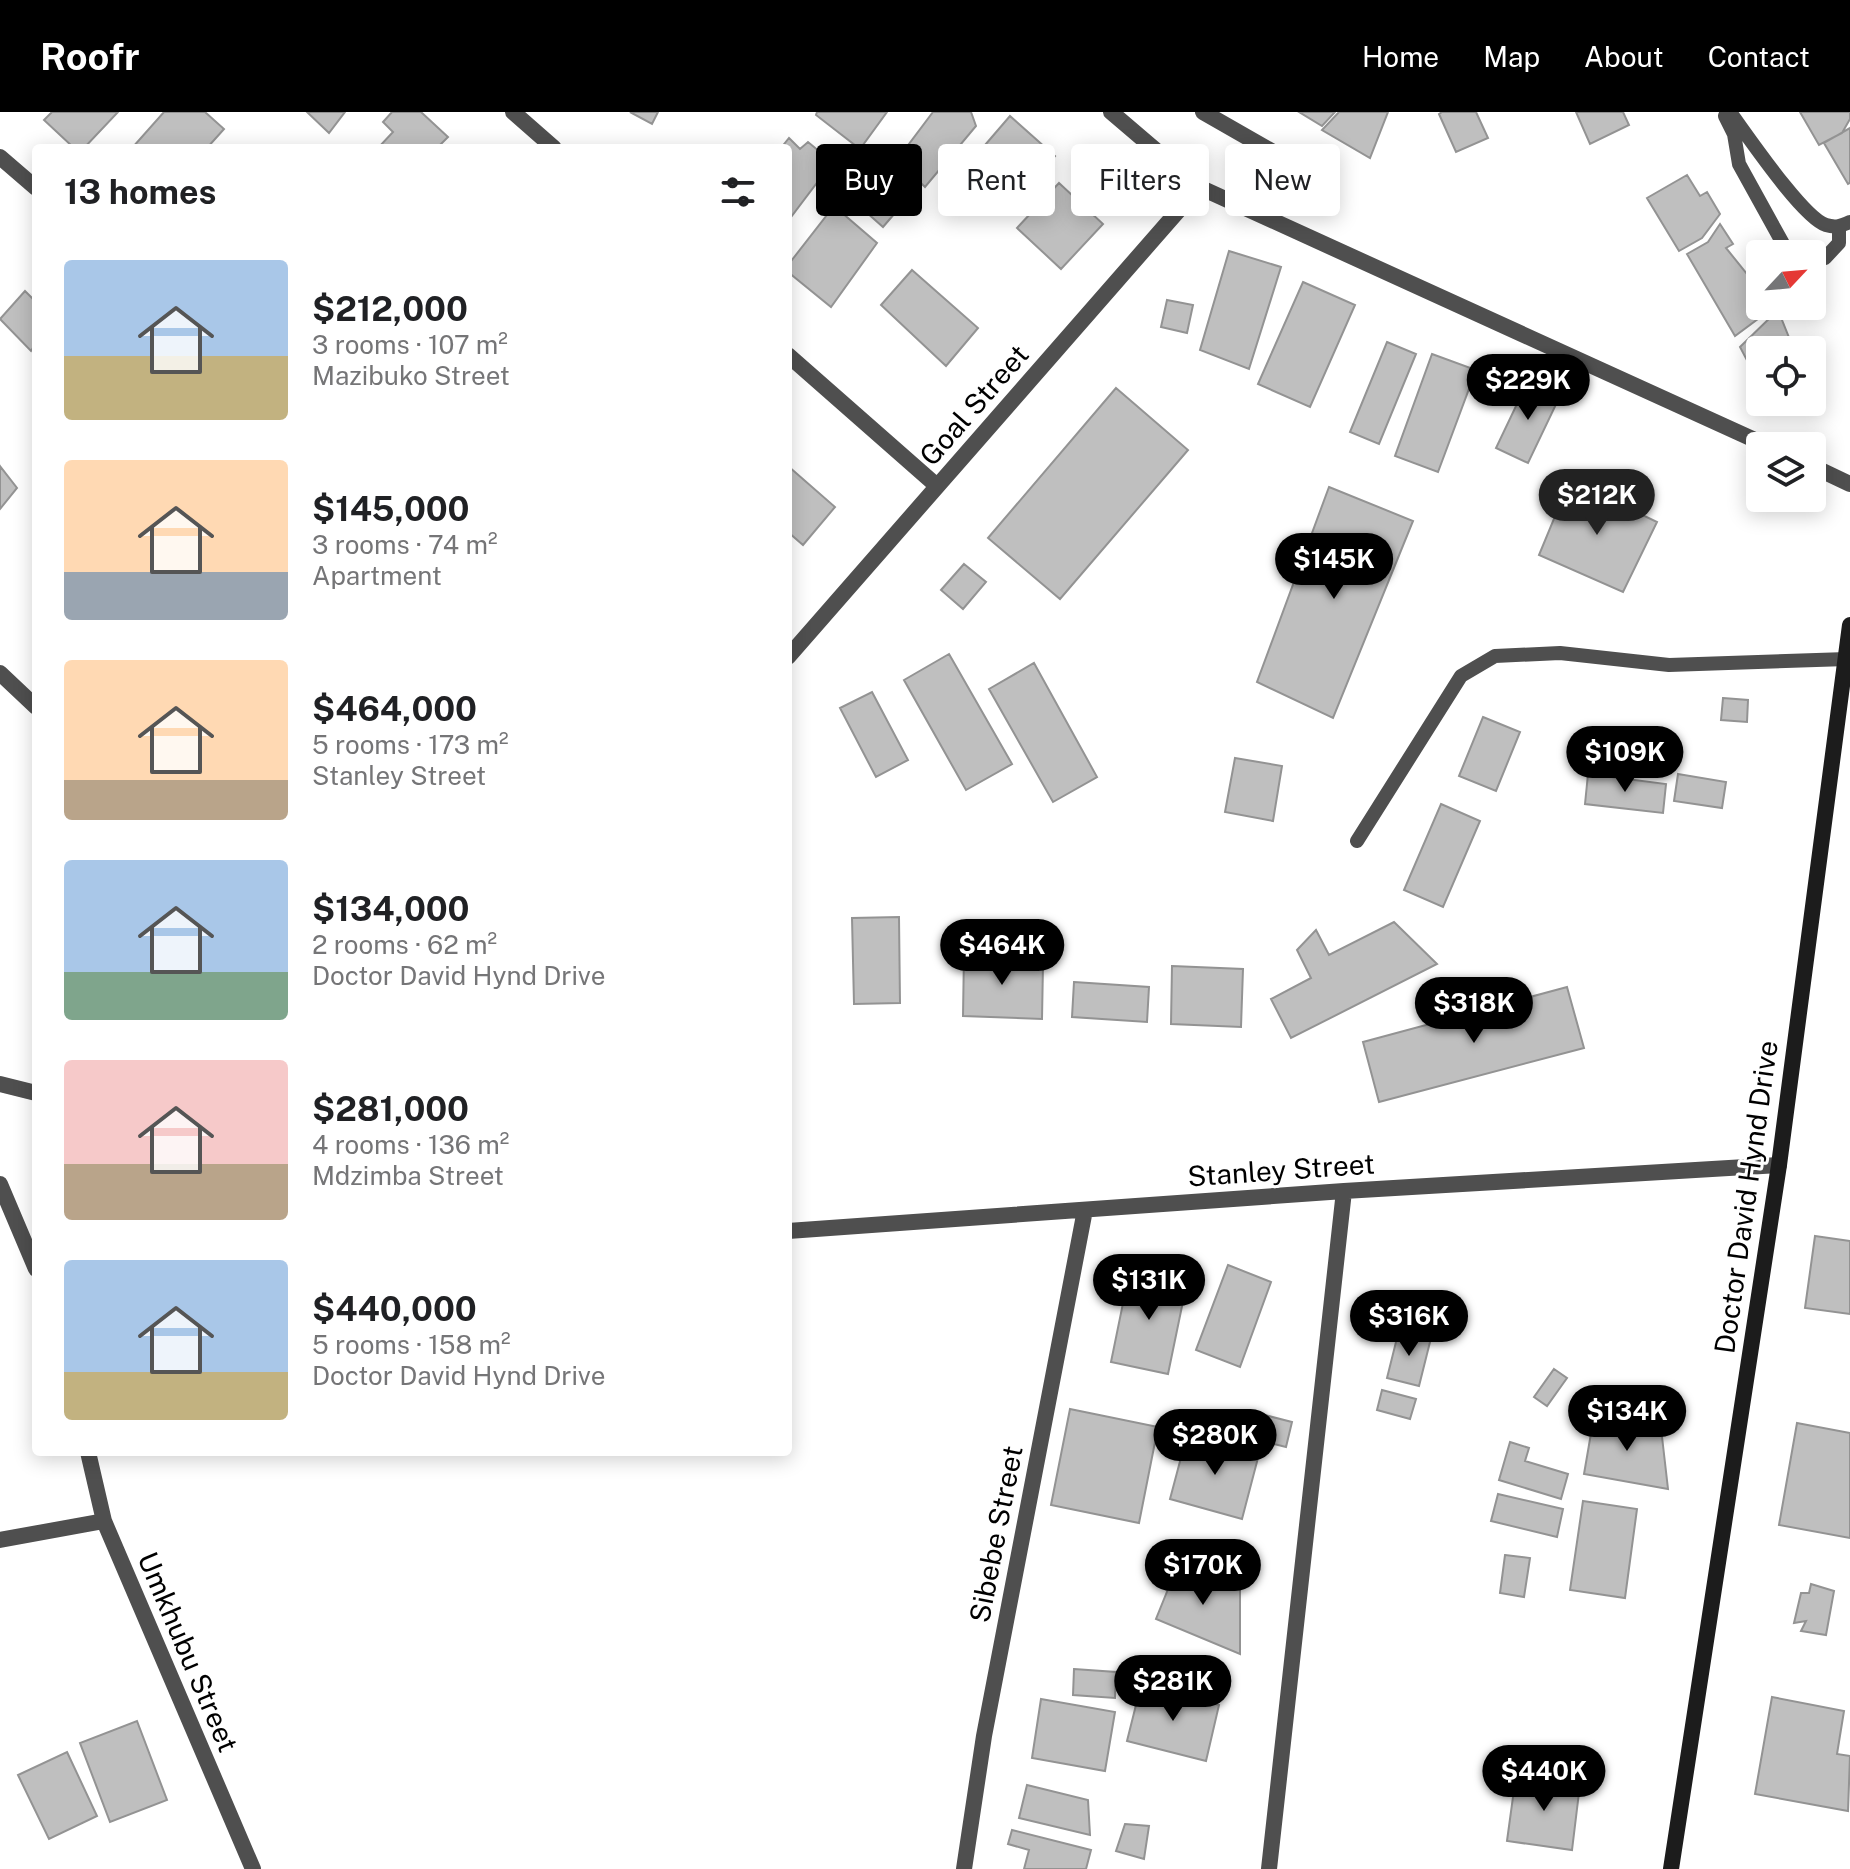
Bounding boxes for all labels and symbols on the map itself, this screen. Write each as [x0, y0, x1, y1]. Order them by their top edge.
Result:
north arrow [1746, 240, 1826, 320]
street label: Goal Street [912, 338, 1035, 472]
pin: $229K [1472, 354, 1584, 422]
pin: $212K [1541, 469, 1653, 537]
pin: $145K [1278, 533, 1390, 601]
pin: $109K [1569, 726, 1681, 794]
pin: $464K [946, 919, 1058, 987]
pin: $318K [1418, 977, 1530, 1045]
street label: Doctor David Hynd Drive [1707, 1038, 1784, 1356]
street label: Stanley Street [1186, 1146, 1376, 1193]
pin: $131K [1093, 1254, 1205, 1322]
pin: $316K [1353, 1290, 1465, 1358]
pin: $134K [1571, 1385, 1683, 1453]
pin: $280K [1159, 1409, 1271, 1477]
street label: Sibebe Street [962, 1443, 1029, 1625]
pin: $170K [1147, 1539, 1259, 1607]
street label: Umkhubu Street [132, 1547, 245, 1757]
pin: $281K [1117, 1655, 1229, 1723]
pin: $440K [1488, 1745, 1600, 1813]

